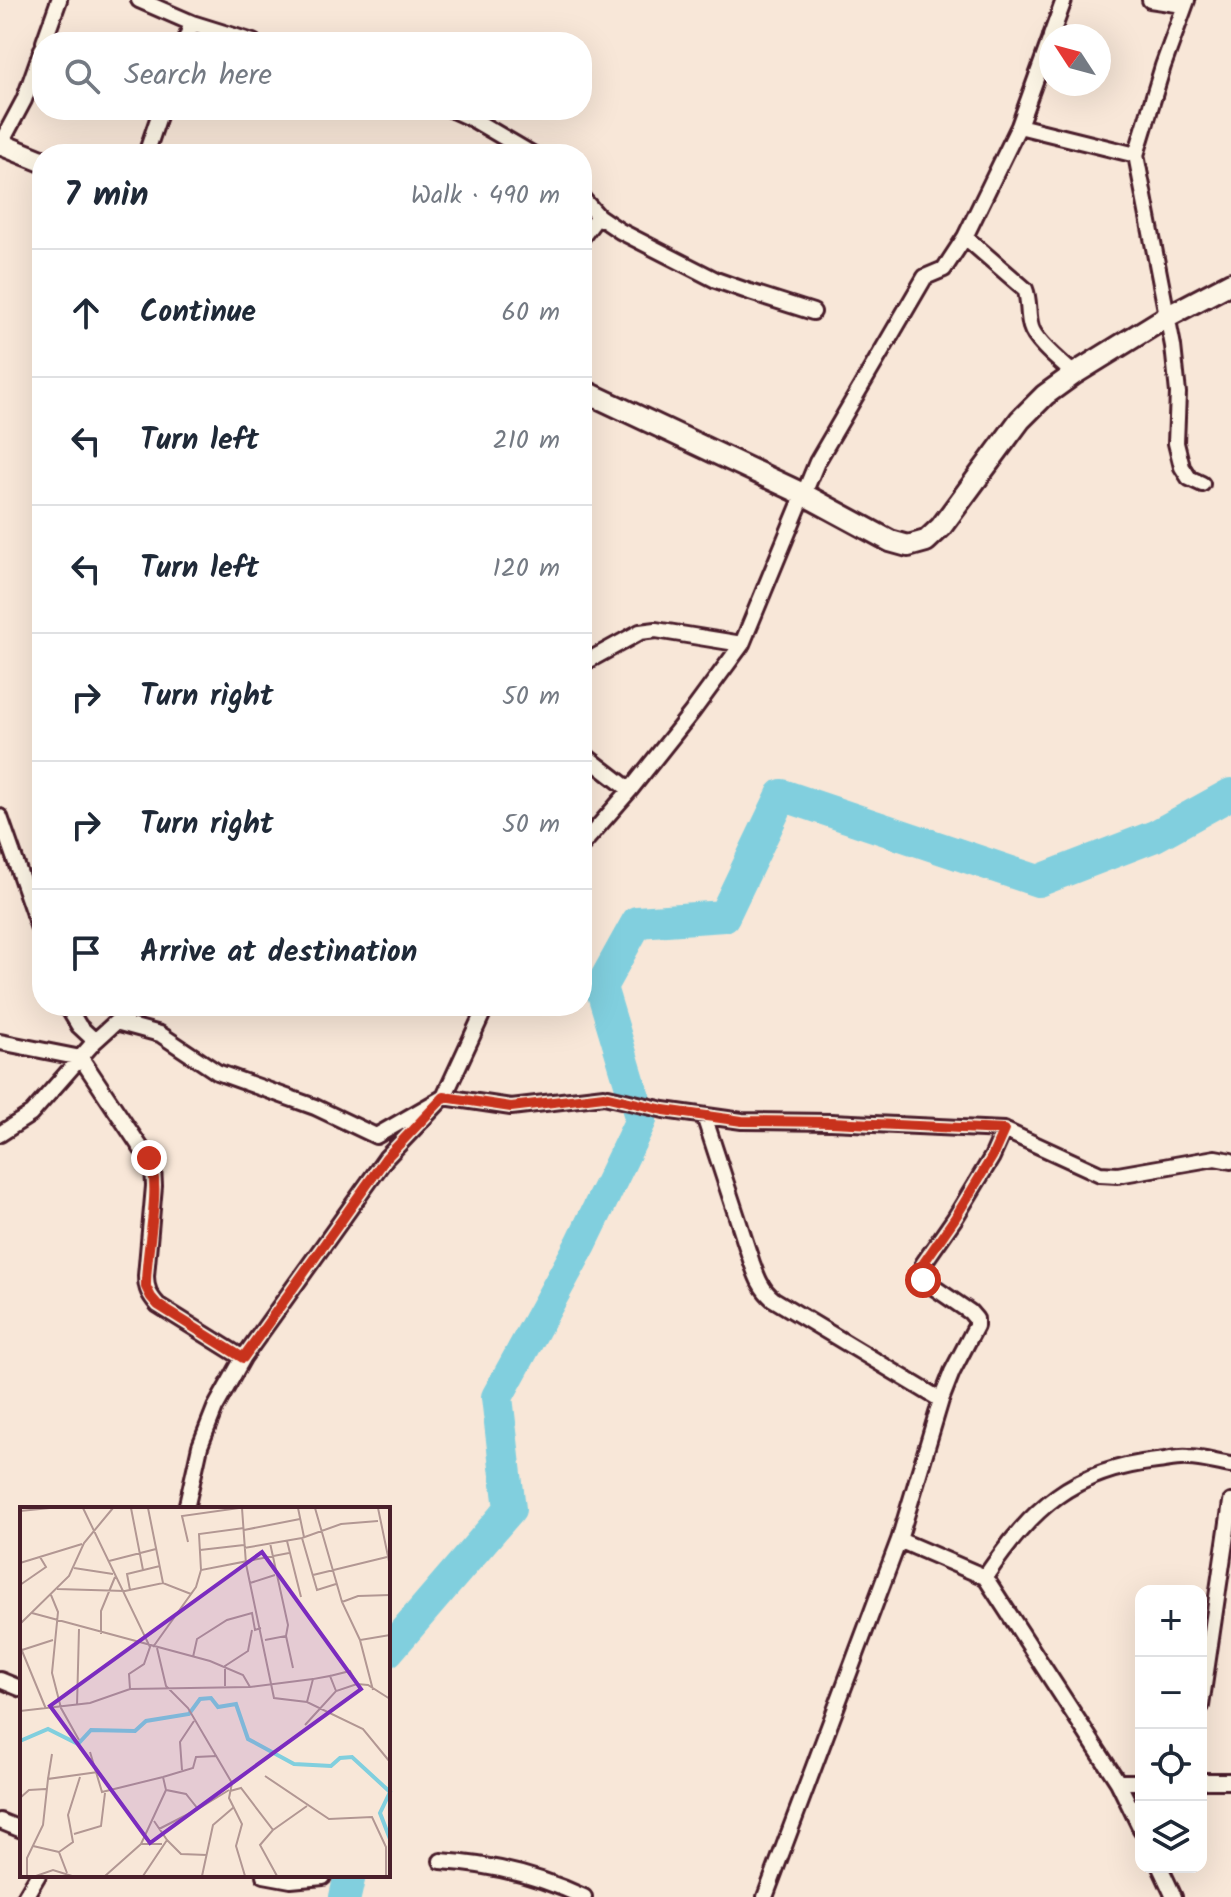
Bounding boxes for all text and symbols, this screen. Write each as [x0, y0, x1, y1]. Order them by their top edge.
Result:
north arrow [1039, 24, 1111, 96]
search box [32, 32, 592, 120]
text: Search here [124, 52, 272, 100]
icon: search [60, 54, 104, 98]
text: 7 min [64, 169, 149, 223]
text: Walk · 490 m [411, 175, 560, 217]
text: Continue [140, 289, 256, 337]
icon: ahead [64, 291, 108, 335]
text: 60 m [501, 292, 560, 334]
text: Turn left [140, 417, 259, 465]
icon: left [64, 419, 108, 463]
text: 210 m [493, 420, 560, 462]
text: Turn left [140, 545, 259, 593]
icon: left [64, 547, 108, 591]
text: 120 m [493, 548, 560, 590]
text: Turn right [140, 673, 273, 721]
icon: right [64, 675, 108, 719]
text: 50 m [502, 676, 560, 718]
text: Turn right [140, 801, 273, 849]
icon: right [64, 803, 108, 847]
text: 50 m [502, 804, 560, 846]
text: Arrive at destination [140, 929, 417, 977]
icon: arrive [64, 931, 108, 975]
route end [131, 1140, 167, 1176]
route start [905, 1262, 941, 1298]
inset map [20, 1507, 390, 1877]
map controls [1135, 1585, 1207, 1873]
button: + [1135, 1585, 1207, 1657]
button: − [1135, 1657, 1207, 1729]
button: locate [1135, 1729, 1207, 1801]
button: layers [1135, 1801, 1207, 1873]

